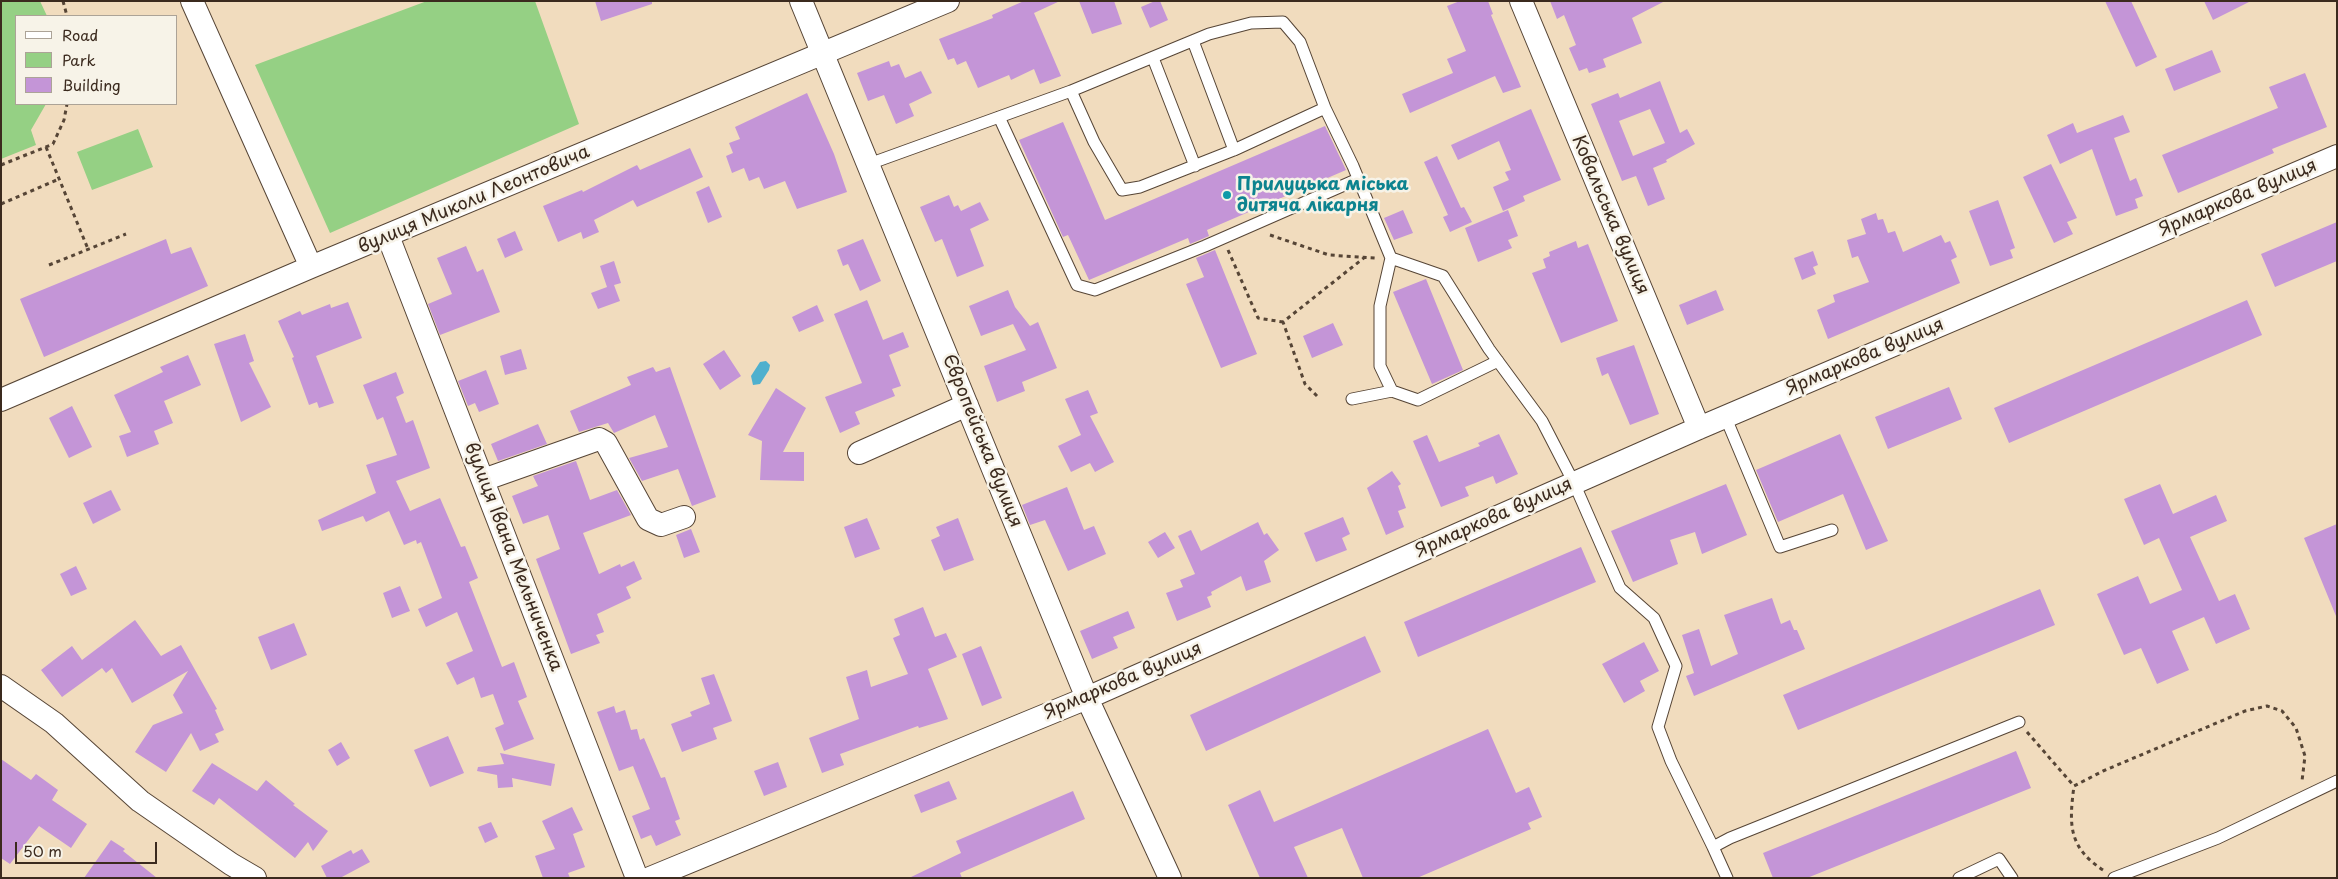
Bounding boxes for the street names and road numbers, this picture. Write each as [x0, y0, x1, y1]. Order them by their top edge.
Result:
street label: Ковальська вулиця [1567, 132, 1653, 298]
street label: вулиця Миколи Леонтовича [355, 141, 593, 259]
street label: Ярмаркова вулиця [2156, 155, 2320, 241]
street label: Ярмаркова вулиця [1783, 314, 1947, 400]
street label: Європейська вулиця [937, 351, 1027, 531]
street label: вулиця Івана Мельниченка [459, 440, 567, 674]
street label: Ярмаркова вулиця [1412, 474, 1576, 562]
street label: Ярмаркова вулиця [1041, 638, 1205, 724]

